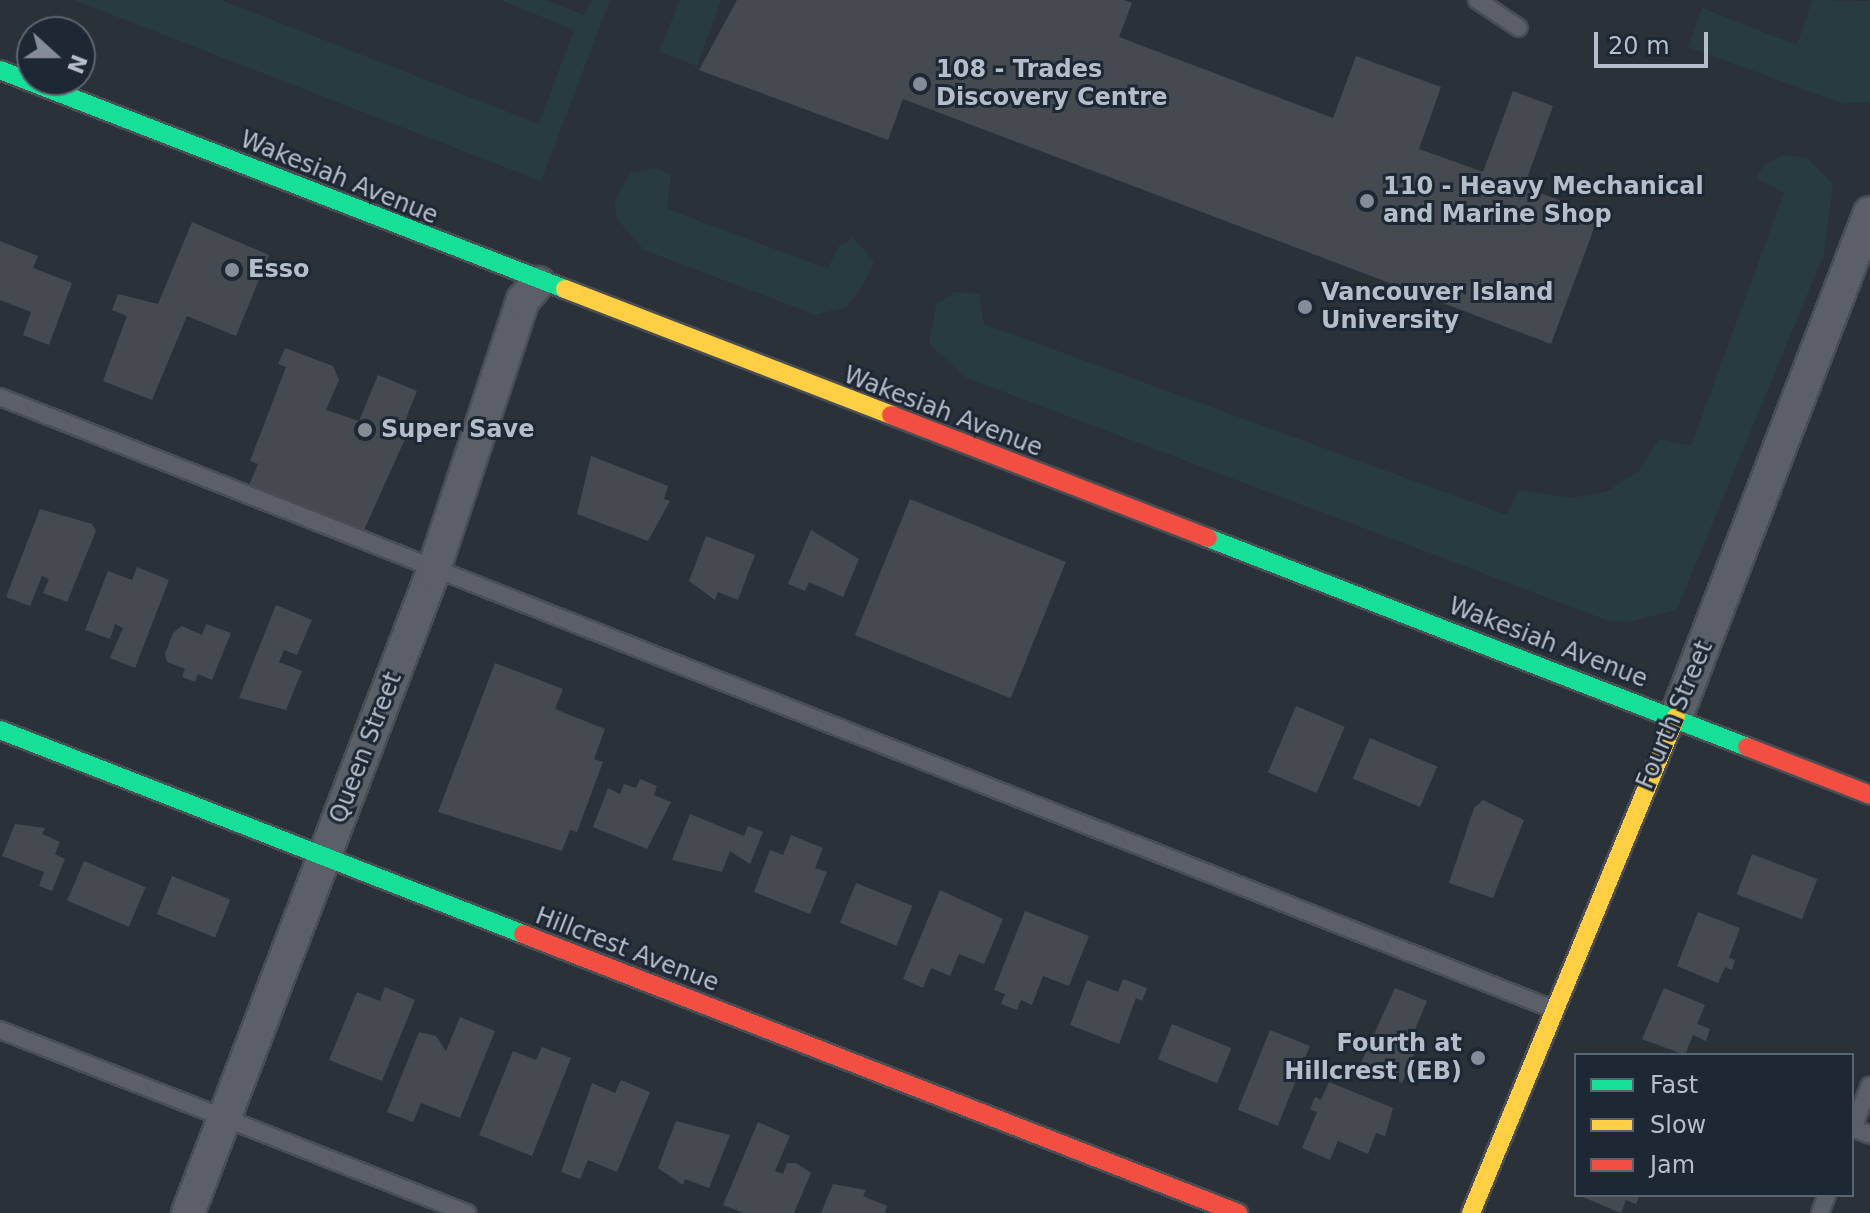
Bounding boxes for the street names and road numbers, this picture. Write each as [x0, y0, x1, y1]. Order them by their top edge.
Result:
street label: Wakesiah Avenue [236, 125, 442, 231]
street label: Wakesiah Avenue [840, 361, 1046, 463]
street label: Wakesiah Avenue [1445, 592, 1651, 694]
street label: Fourth Street [1631, 637, 1719, 793]
street label: Queen Street [324, 668, 408, 828]
street label: Hillcrest Avenue [531, 902, 723, 998]

